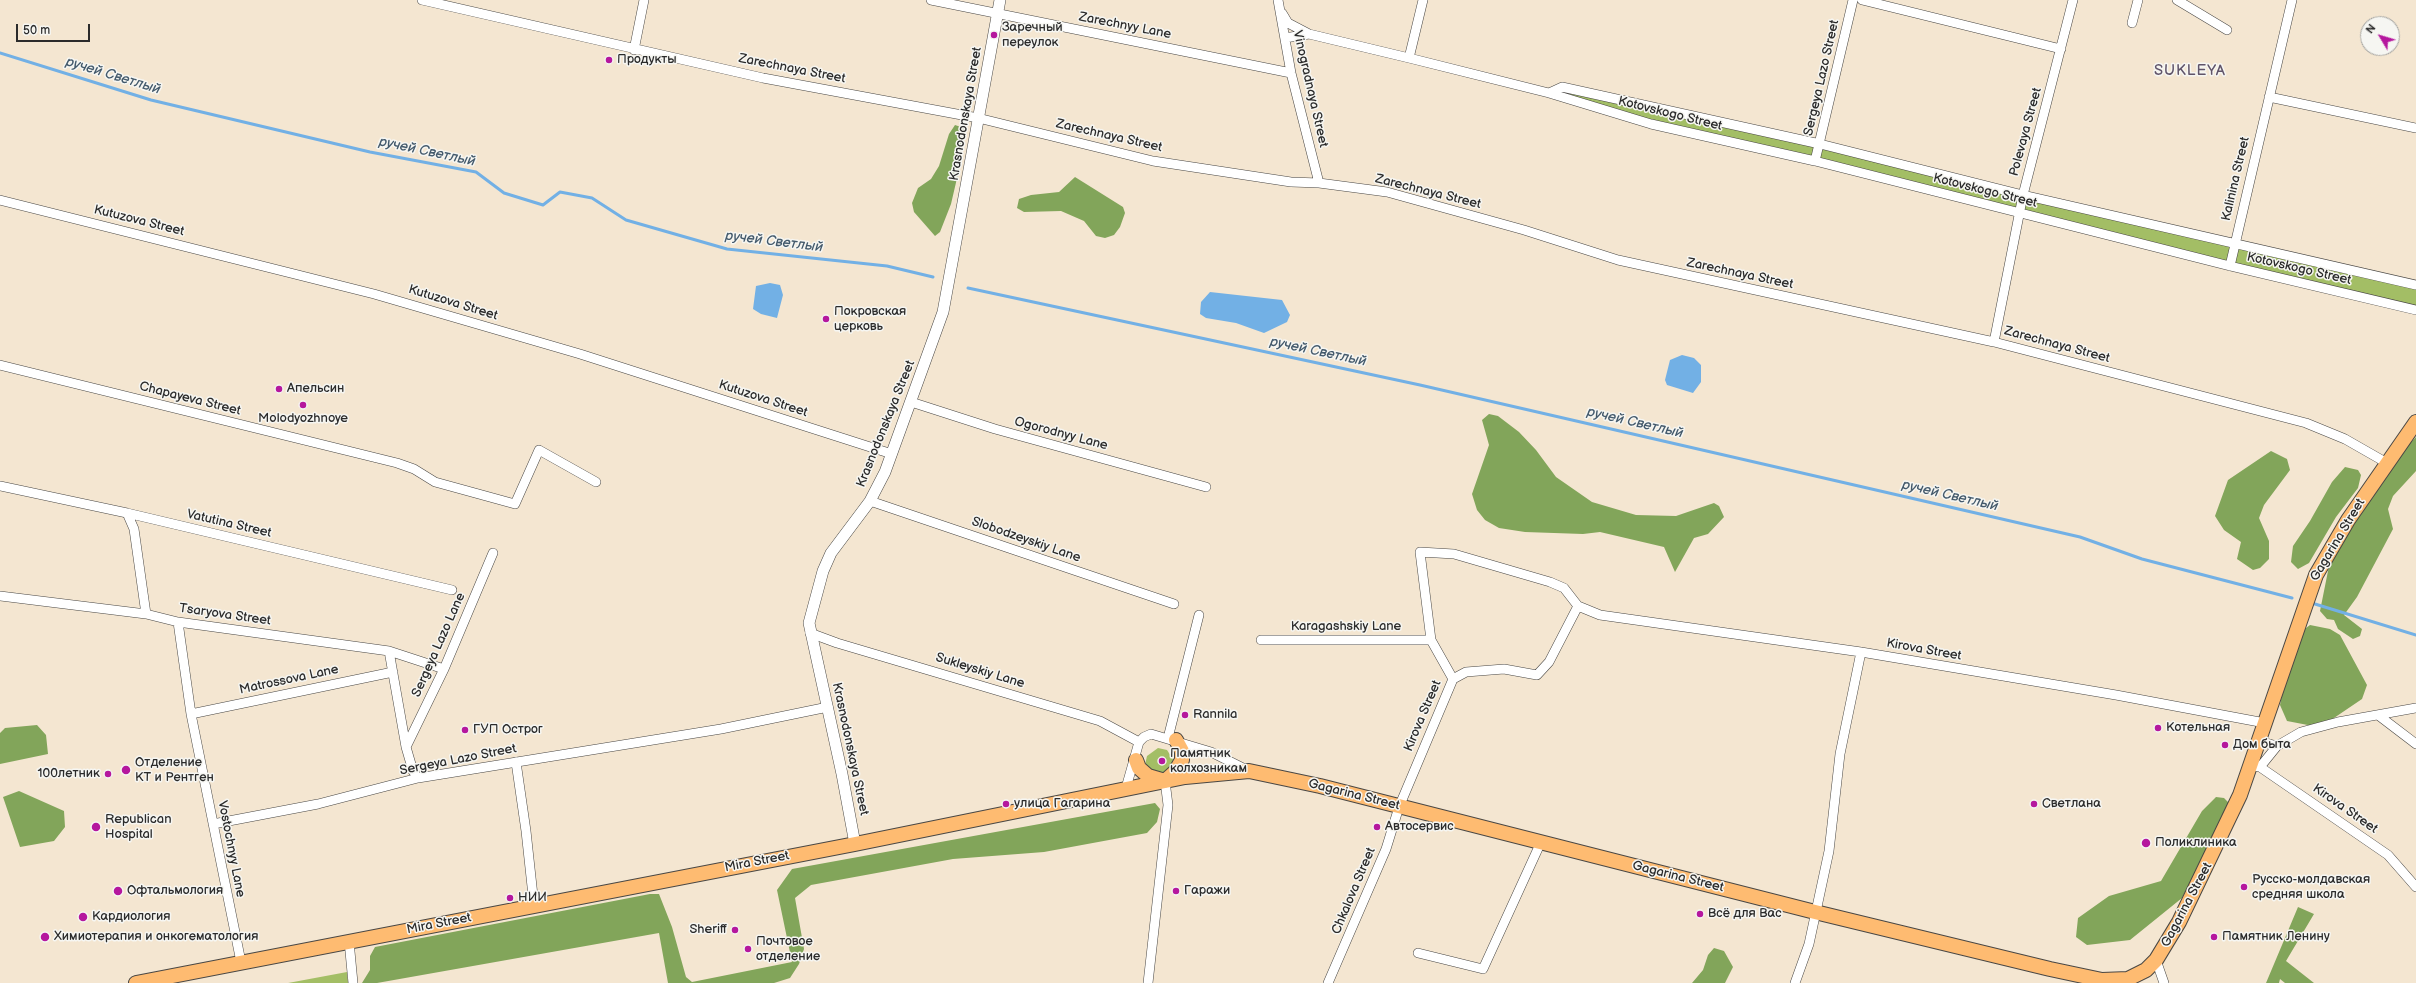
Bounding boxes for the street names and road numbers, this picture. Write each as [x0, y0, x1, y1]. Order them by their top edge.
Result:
street label: Zarechnyy Lane [1078, 9, 1172, 43]
street label: Sergeya Lazo Street [1801, 18, 1843, 138]
street label: Vinogradnaya Street [1289, 29, 1331, 149]
street label: Krasnodonskaya Street [947, 46, 985, 182]
street label: Zarechnaya Street [737, 51, 847, 87]
street label: Polevaya Street [2007, 86, 2045, 178]
street label: Kotovskogo Street [1616, 94, 1724, 134]
street label: Zarechnaya Street [1054, 116, 1164, 156]
street label: Kalinina Street [2219, 135, 2253, 223]
street label: Zarechnaya Street [1374, 171, 1482, 213]
street label: Kotovskogo Street [1931, 171, 2039, 211]
street label: Kutuzova Street [92, 202, 186, 240]
street label: Kotovskogo Street [2245, 249, 2353, 289]
street label: Zarechnaya Street [1685, 255, 1795, 293]
street label: Kutuzova Street [406, 282, 500, 324]
street label: Zarechnaya Street [2003, 323, 2111, 367]
street label: Krasnodonskaya Street [853, 358, 919, 490]
street label: Kutuzova Street [717, 377, 809, 421]
street label: Chapayeva Street [138, 379, 242, 419]
street label: Ogorodnyy Lane [1013, 414, 1109, 454]
street label: Gagarina Street [2307, 496, 2369, 584]
street label: Vatutina Street [185, 507, 273, 541]
street label: Slobodzeyskiy Lane [969, 514, 1083, 566]
street label: Sergeya Lazo Lane [409, 590, 469, 700]
street label: Tsaryova Street [178, 601, 272, 629]
street label: Karagashskiy Lane [1291, 619, 1401, 635]
street label: Kirova Street [1885, 636, 1963, 664]
street label: Sukleyskiy Lane [934, 650, 1026, 692]
street label: Matrossova Lane [238, 662, 340, 698]
street label: Kirova Street [1401, 678, 1445, 754]
street label: Krasnodonskaya Street [828, 681, 872, 817]
street label: Sergeya Lazo Street [398, 741, 518, 779]
street label: Gagarina Street [1307, 776, 1401, 814]
street label: Kirova Street [2309, 781, 2381, 837]
street label: Vostochnyy Lane [214, 799, 248, 899]
street label: Chkalova Street [1329, 845, 1379, 937]
street label: Mira Street [723, 848, 791, 876]
street label: Gagarina Street [1631, 858, 1725, 896]
street label: Gagarina Street [2158, 860, 2216, 950]
street label: Mira Street [405, 910, 473, 938]

